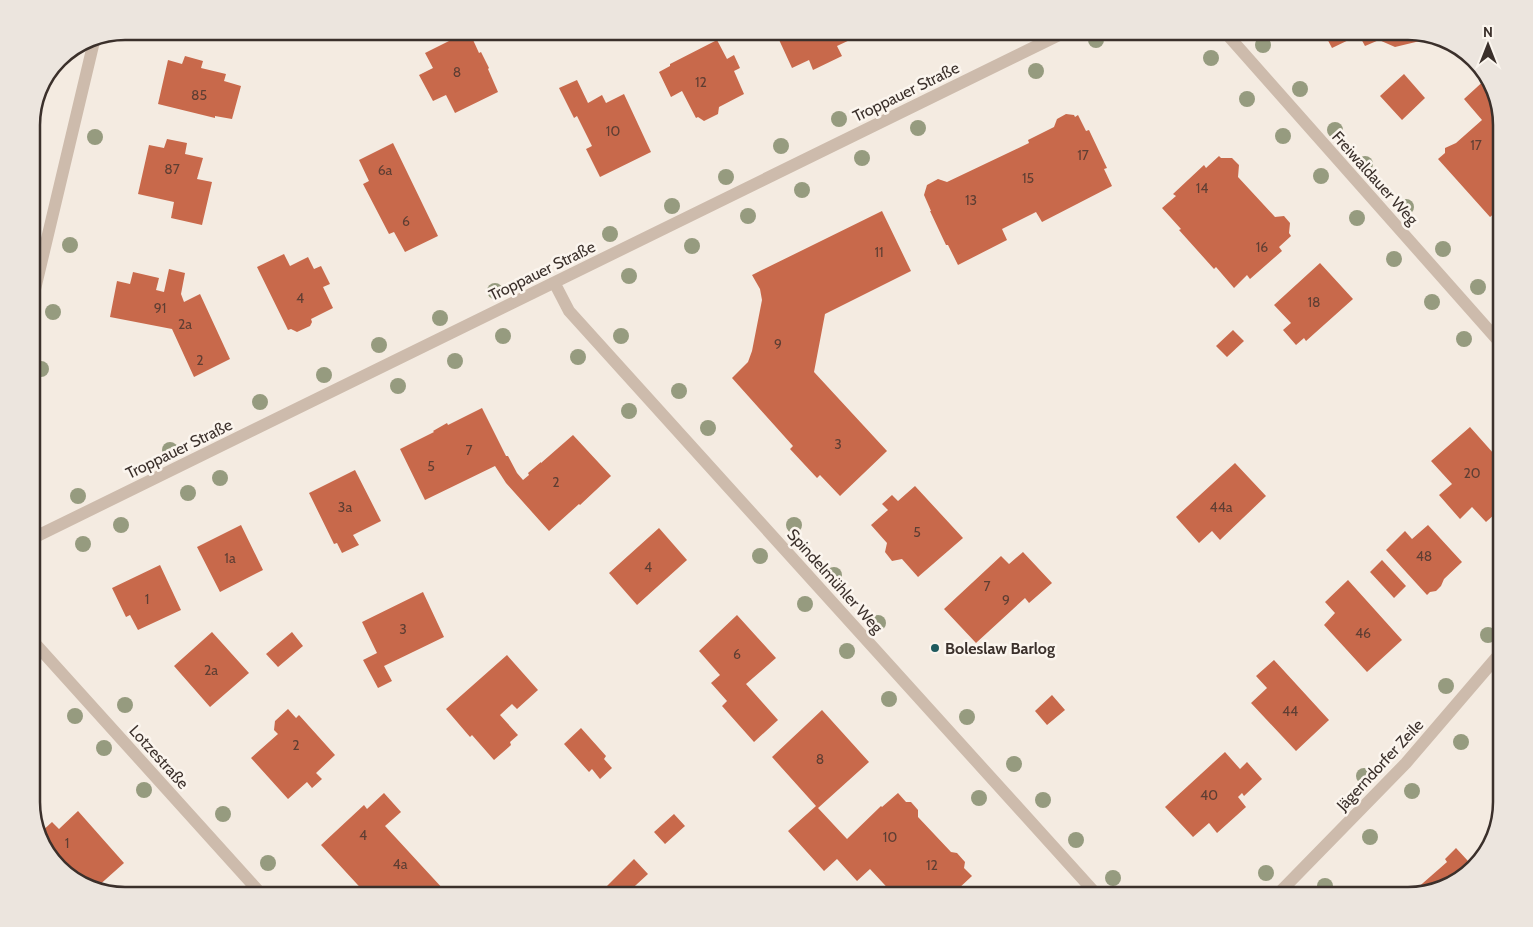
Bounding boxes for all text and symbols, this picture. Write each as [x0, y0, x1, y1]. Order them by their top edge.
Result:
north arrow [1463, 20, 1513, 70]
text: N [1483, 23, 1493, 41]
street label: Troppauer Straße [850, 58, 962, 126]
house number: 8 [453, 63, 461, 81]
house number: 12 [695, 73, 707, 91]
house number: 85 [191, 86, 207, 104]
house number: 10 [606, 122, 620, 140]
street label: Freiwaldauer Weg [1328, 127, 1423, 230]
house number: 17 [1470, 136, 1482, 154]
house number: 17 [1077, 146, 1089, 164]
house number: 87 [164, 160, 180, 178]
house number: 6a [378, 161, 393, 179]
house number: 15 [1022, 169, 1034, 187]
house number: 14 [1196, 179, 1208, 197]
house number: 13 [965, 191, 977, 209]
house number: 6 [402, 212, 410, 230]
street label: Troppauer Straße [486, 237, 598, 305]
house number: 16 [1256, 238, 1268, 256]
house number: 11 [874, 243, 884, 261]
house number: 4 [296, 289, 304, 307]
house number: 18 [1307, 293, 1321, 311]
house number: 91 [154, 299, 166, 317]
house number: 2a [178, 315, 192, 333]
house number: 9 [774, 335, 782, 353]
house number: 2 [196, 351, 204, 369]
street label: Troppauer Straße [123, 415, 235, 483]
house number: 3 [834, 435, 842, 453]
house number: 7 [465, 441, 473, 459]
house number: 5 [427, 457, 435, 475]
house number: 20 [1463, 464, 1481, 482]
house number: 2 [552, 473, 560, 491]
house number: 3a [338, 498, 352, 516]
house number: 44a [1210, 498, 1233, 516]
house number: 5 [913, 523, 921, 541]
street label: Spindelmühler Weg [783, 525, 887, 638]
house number: 48 [1416, 547, 1432, 565]
house number: 1a [224, 549, 236, 567]
house number: 4 [644, 558, 652, 576]
house number: 7 [983, 577, 991, 595]
house number: 1 [145, 590, 149, 608]
house number: 9 [1002, 591, 1010, 609]
house number: 3 [399, 620, 407, 638]
house number: 46 [1355, 624, 1371, 642]
place label: Boleslaw Barlog [945, 639, 1055, 658]
marker: Boleslaw Barlog [929, 642, 941, 654]
house number: 6 [733, 645, 741, 663]
house number: 2a [204, 661, 218, 679]
house number: 44 [1282, 702, 1298, 720]
street label: Jägerndorfer Zeile [1332, 715, 1427, 815]
street label: Lotzestraße [125, 721, 193, 793]
house number: 2 [292, 736, 300, 754]
house number: 8 [816, 750, 824, 768]
house number: 40 [1200, 786, 1218, 804]
house number: 4 [359, 826, 367, 844]
house number: 10 [883, 828, 897, 846]
house number: 1 [65, 834, 69, 852]
house number: 4a [393, 855, 408, 873]
house number: 12 [926, 856, 938, 874]

